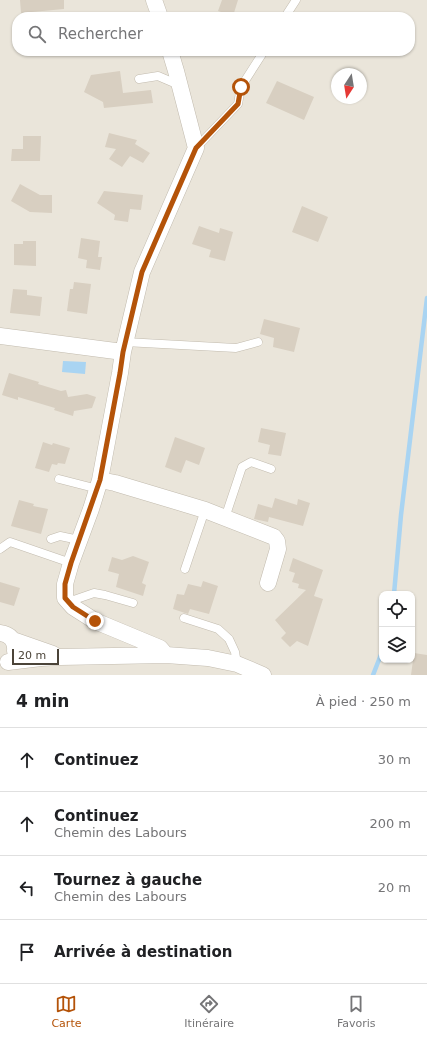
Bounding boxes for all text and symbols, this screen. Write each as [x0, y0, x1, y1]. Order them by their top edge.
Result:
search box [12, 12, 415, 56]
icon: search [26, 23, 48, 45]
text: Rechercher [58, 25, 143, 43]
north arrow [331, 68, 367, 104]
route start [232, 78, 250, 96]
map controls [379, 591, 415, 663]
button: locate [379, 591, 415, 627]
route end [86, 612, 104, 630]
button: layers [379, 627, 415, 663]
scale bar [12, 647, 59, 666]
text: 20 m [18, 649, 46, 662]
text: 4 min [16, 691, 69, 711]
text: À pied · 250 m [316, 694, 411, 709]
icon: ahead [16, 749, 38, 771]
text: Continuez [54, 751, 139, 769]
text: 30 m [378, 752, 411, 767]
text: Continuez [54, 807, 139, 825]
icon: ahead [16, 813, 38, 835]
text: 200 m [369, 816, 411, 831]
text: Chemin des Labours [54, 825, 187, 840]
text: Tournez à gauche [54, 871, 202, 889]
icon: left [16, 877, 38, 899]
text: 20 m [378, 880, 411, 895]
text: Chemin des Labours [54, 889, 187, 904]
icon: arrive [16, 941, 38, 963]
text: Arrivée à destination [54, 943, 232, 961]
tab: Carte [51, 993, 81, 1030]
tab: Itinéraire [184, 993, 234, 1030]
tab: Favoris [337, 993, 376, 1030]

